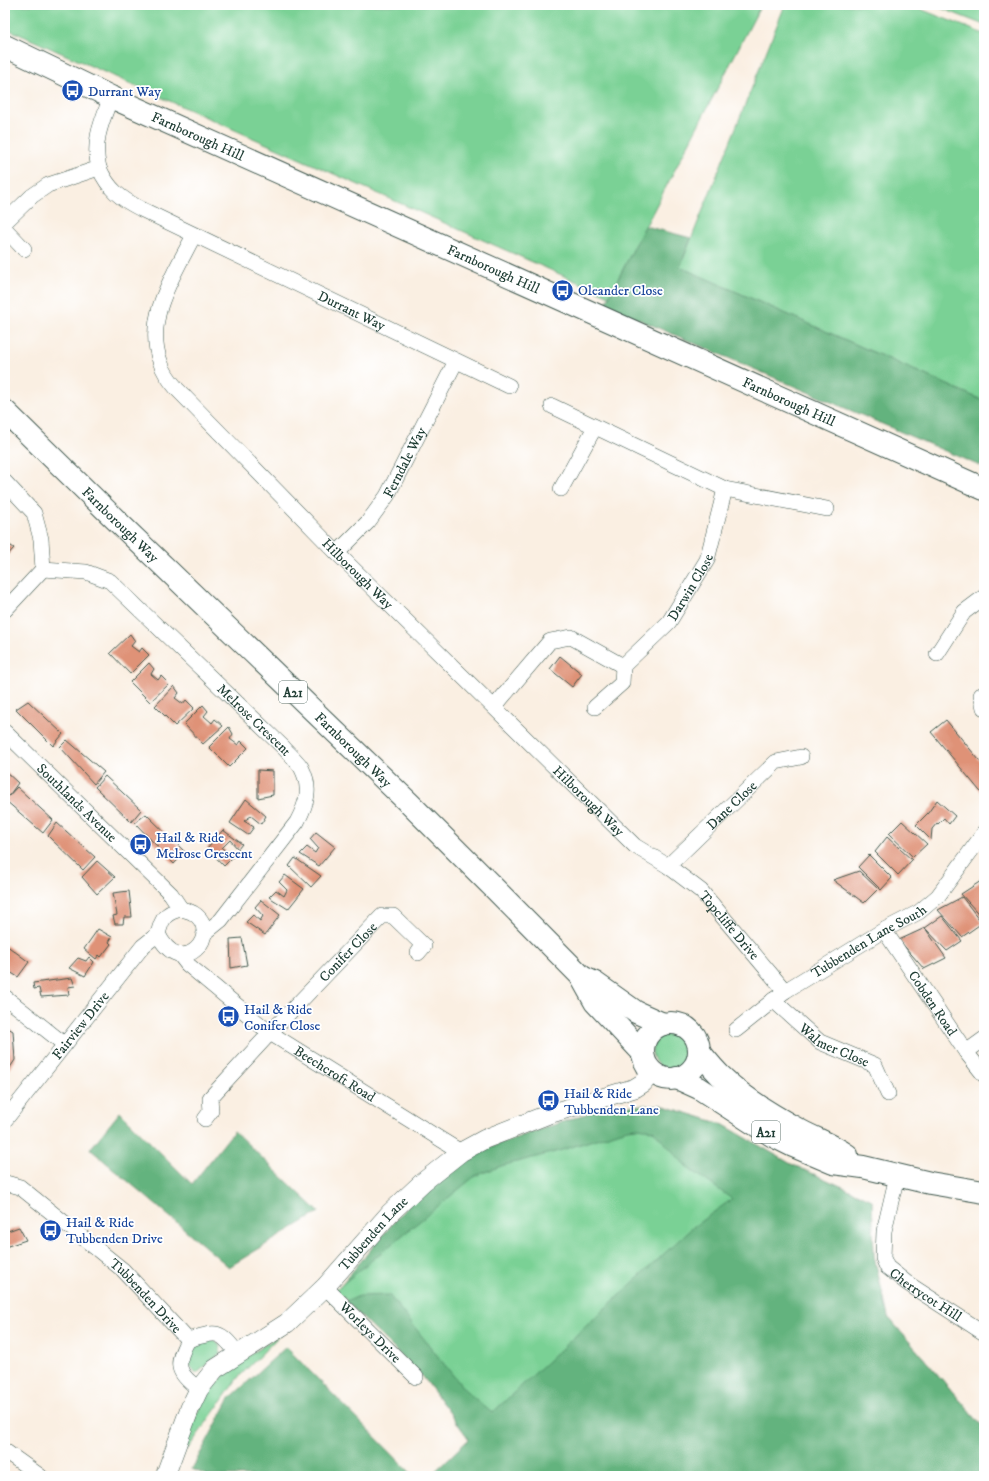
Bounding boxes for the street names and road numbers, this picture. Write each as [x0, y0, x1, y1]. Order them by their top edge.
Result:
street label: Farnborough Hill [148, 108, 248, 166]
street label: Farnborough Hill [444, 241, 543, 299]
street label: Durrant Way [315, 287, 388, 335]
street label: Farnborough Hill [740, 374, 839, 431]
street label: Ferndale Way [380, 424, 431, 501]
street label: Farnborough Way [78, 484, 163, 567]
street label: Hilborough Way [318, 535, 397, 614]
street label: Darwin Close [664, 552, 718, 625]
street label: Melrose Crescent [213, 680, 295, 761]
road number: A21 [279, 681, 307, 703]
street label: Farnborough Way [311, 709, 396, 792]
street label: Southlands Avenue [33, 760, 121, 847]
street label: Hilborough Way [549, 762, 628, 841]
street label: Dane Close [703, 777, 761, 834]
street label: Topcliffe Drive [695, 887, 763, 964]
street label: Tubbenden Lane South [808, 901, 931, 983]
street label: Conifer Close [316, 918, 382, 986]
street label: Cobden Road [904, 968, 961, 1040]
street label: Fairview Drive [48, 988, 114, 1063]
street label: Walmer Close [794, 1019, 872, 1072]
street label: Beechcroft Road [290, 1042, 379, 1107]
road number: A21 [752, 1121, 780, 1143]
street label: Tubbenden Lane [335, 1193, 412, 1275]
street label: Tubbenden Drive [106, 1255, 185, 1337]
street label: Cherrycot Hill [885, 1264, 966, 1327]
street label: Worleys Drive [334, 1298, 405, 1367]

